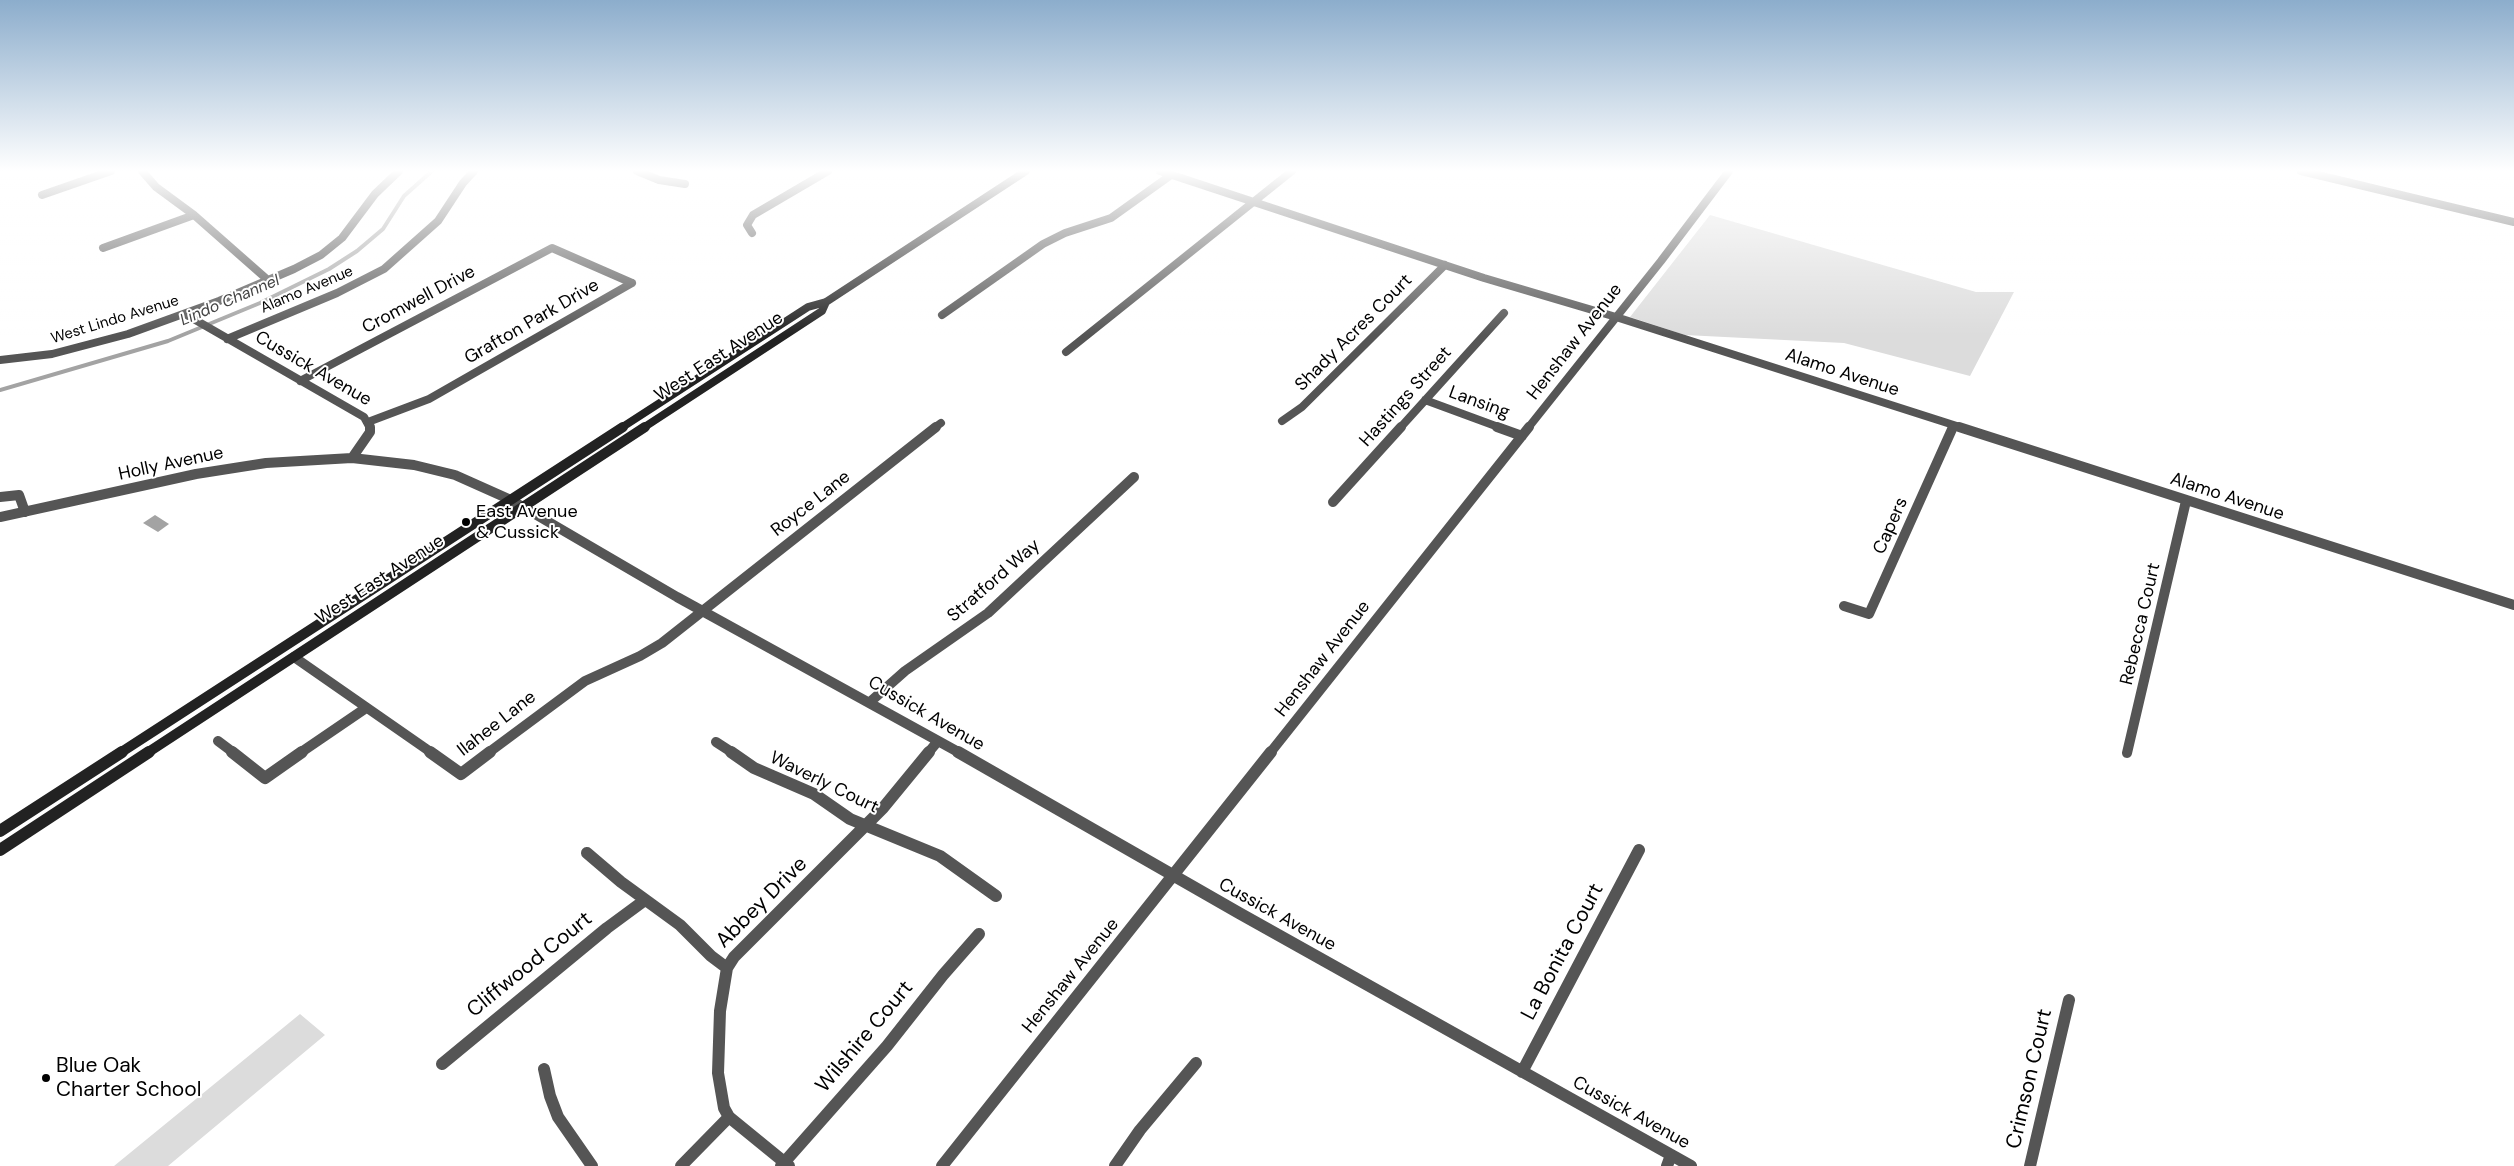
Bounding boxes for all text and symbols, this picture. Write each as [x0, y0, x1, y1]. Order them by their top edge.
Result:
street label: Cromwell Drive [359, 261, 479, 339]
street label: Alamo Avenue [258, 262, 356, 318]
street label: Shady Acres Court [1291, 270, 1417, 396]
water label: Lindo Channel [177, 271, 283, 331]
street label: Grafton Park Drive [461, 275, 603, 369]
street label: Henshaw Avenue [1523, 280, 1627, 404]
street label: West Lindo Avenue [49, 292, 181, 348]
street label: West East Avenue [651, 307, 787, 407]
street label: Cussick Avenue [251, 327, 375, 411]
street label: Hastings Street [1355, 342, 1457, 452]
street label: Alamo Avenue [1782, 344, 1902, 402]
street label: Lansing [1446, 382, 1512, 424]
street label: Holly Avenue [116, 442, 226, 486]
street label: Royce Lane [767, 466, 855, 542]
street label: Alamo Avenue [2167, 468, 2287, 526]
street label: Capers [1869, 494, 1913, 558]
place label: East Avenue & Cussick [476, 501, 578, 544]
marker: East Avenue & Cussick [460, 516, 472, 528]
street label: West East Avenue [312, 530, 448, 630]
street label: Stratford Way [943, 535, 1045, 627]
street label: Rebecca Court [2116, 561, 2166, 687]
street label: Henshaw Avenue [1271, 597, 1375, 721]
street label: Cussick Avenue [864, 672, 988, 756]
street label: Ilahee Lane [454, 687, 540, 761]
street label: Waverly Court [766, 747, 882, 819]
street label: Abbey Drive [711, 852, 813, 954]
street label: Cussick Avenue [1215, 874, 1339, 956]
street label: La Bonita Court [1516, 879, 1610, 1025]
street label: Cliffwood Court [462, 907, 598, 1023]
street label: Henshaw Avenue [1018, 914, 1124, 1038]
street label: Wilshire Court [811, 976, 919, 1098]
street label: Crimson Court [2002, 1007, 2058, 1151]
place label: Blue Oak Charter School [56, 1053, 201, 1103]
marker: Blue Oak Charter School [40, 1072, 52, 1084]
street label: Cussick Avenue [1569, 1072, 1693, 1154]

